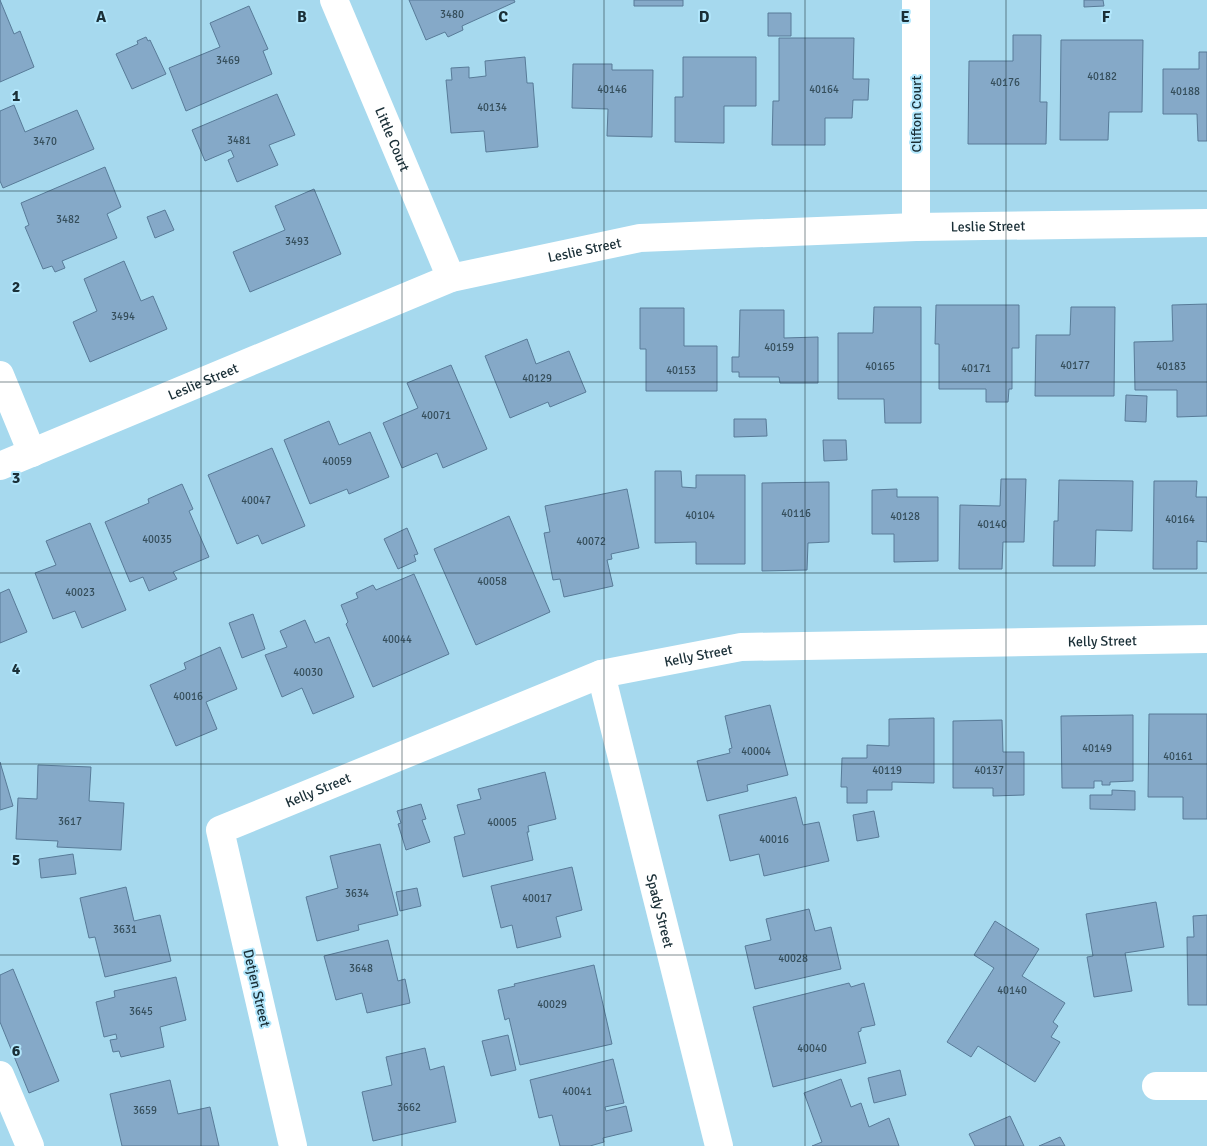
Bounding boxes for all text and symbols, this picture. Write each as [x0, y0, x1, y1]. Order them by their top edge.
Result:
text: A [96, 7, 107, 27]
text: B [297, 7, 307, 27]
text: C [498, 7, 508, 27]
text: D [699, 7, 710, 27]
text: E [900, 7, 910, 27]
text: F [1102, 7, 1111, 27]
house number: 3480 [440, 8, 464, 21]
house number: 3469 [216, 54, 240, 67]
house number: 40182 [1087, 70, 1117, 83]
street label: Clifton Court [908, 75, 925, 152]
house number: 40176 [990, 76, 1020, 89]
house number: 40146 [597, 83, 627, 96]
house number: 40164 [809, 83, 839, 96]
house number: 40188 [1170, 85, 1200, 98]
text: 1 [12, 86, 21, 106]
house number: 40134 [477, 101, 507, 114]
street label: Little Court [371, 105, 413, 174]
house number: 3481 [227, 134, 251, 147]
house number: 3470 [33, 135, 57, 148]
house number: 3482 [56, 213, 80, 226]
street label: Leslie Street [951, 217, 1025, 236]
street label: Leslie Street [546, 234, 623, 266]
house number: 3493 [285, 235, 309, 248]
text: 2 [12, 277, 20, 297]
house number: 3494 [111, 310, 135, 323]
house number: 40159 [764, 341, 794, 354]
house number: 40177 [1060, 359, 1090, 372]
street label: Leslie Street [166, 360, 241, 404]
house number: 40165 [865, 360, 895, 373]
house number: 40183 [1156, 360, 1186, 373]
house number: 40171 [961, 362, 991, 375]
house number: 40153 [666, 364, 696, 377]
house number: 40129 [522, 372, 552, 385]
house number: 40071 [421, 409, 451, 422]
house number: 40059 [322, 455, 352, 468]
text: 3 [12, 468, 20, 488]
house number: 40047 [241, 494, 271, 507]
house number: 40116 [781, 507, 811, 520]
house number: 40104 [685, 509, 715, 522]
house number: 40128 [890, 510, 920, 523]
house number: 40164 [1165, 513, 1195, 526]
house number: 40140 [977, 518, 1007, 531]
house number: 40035 [142, 533, 172, 546]
house number: 40072 [576, 535, 606, 548]
house number: 40058 [477, 575, 507, 588]
house number: 40023 [65, 586, 95, 599]
street label: Kelly Street [1068, 632, 1137, 650]
house number: 40044 [382, 633, 412, 646]
street label: Kelly Street [663, 641, 734, 671]
text: 4 [12, 659, 21, 679]
house number: 40030 [293, 666, 323, 679]
house number: 40016 [173, 690, 203, 703]
house number: 40149 [1082, 742, 1112, 755]
house number: 40004 [741, 745, 771, 758]
house number: 40161 [1163, 750, 1193, 763]
house number: 40119 [872, 764, 902, 777]
house number: 40137 [974, 764, 1004, 777]
street label: Kelly Street [283, 769, 353, 811]
house number: 3617 [58, 815, 82, 828]
house number: 40005 [487, 816, 517, 829]
house number: 40016 [759, 833, 789, 846]
text: 5 [12, 850, 20, 870]
street label: Spady Street [642, 872, 677, 950]
house number: 3634 [345, 887, 369, 900]
house number: 40017 [522, 892, 552, 905]
house number: 3631 [113, 923, 137, 936]
street label: Detjen Street [239, 948, 274, 1029]
house number: 40028 [778, 952, 808, 965]
house number: 3648 [349, 962, 373, 975]
house number: 40140 [997, 984, 1027, 997]
house number: 40029 [537, 998, 567, 1011]
house number: 3645 [129, 1005, 153, 1018]
text: 6 [12, 1041, 21, 1061]
house number: 40040 [797, 1042, 827, 1055]
house number: 40041 [562, 1085, 592, 1098]
house number: 3662 [397, 1101, 421, 1114]
house number: 3659 [133, 1104, 157, 1117]

